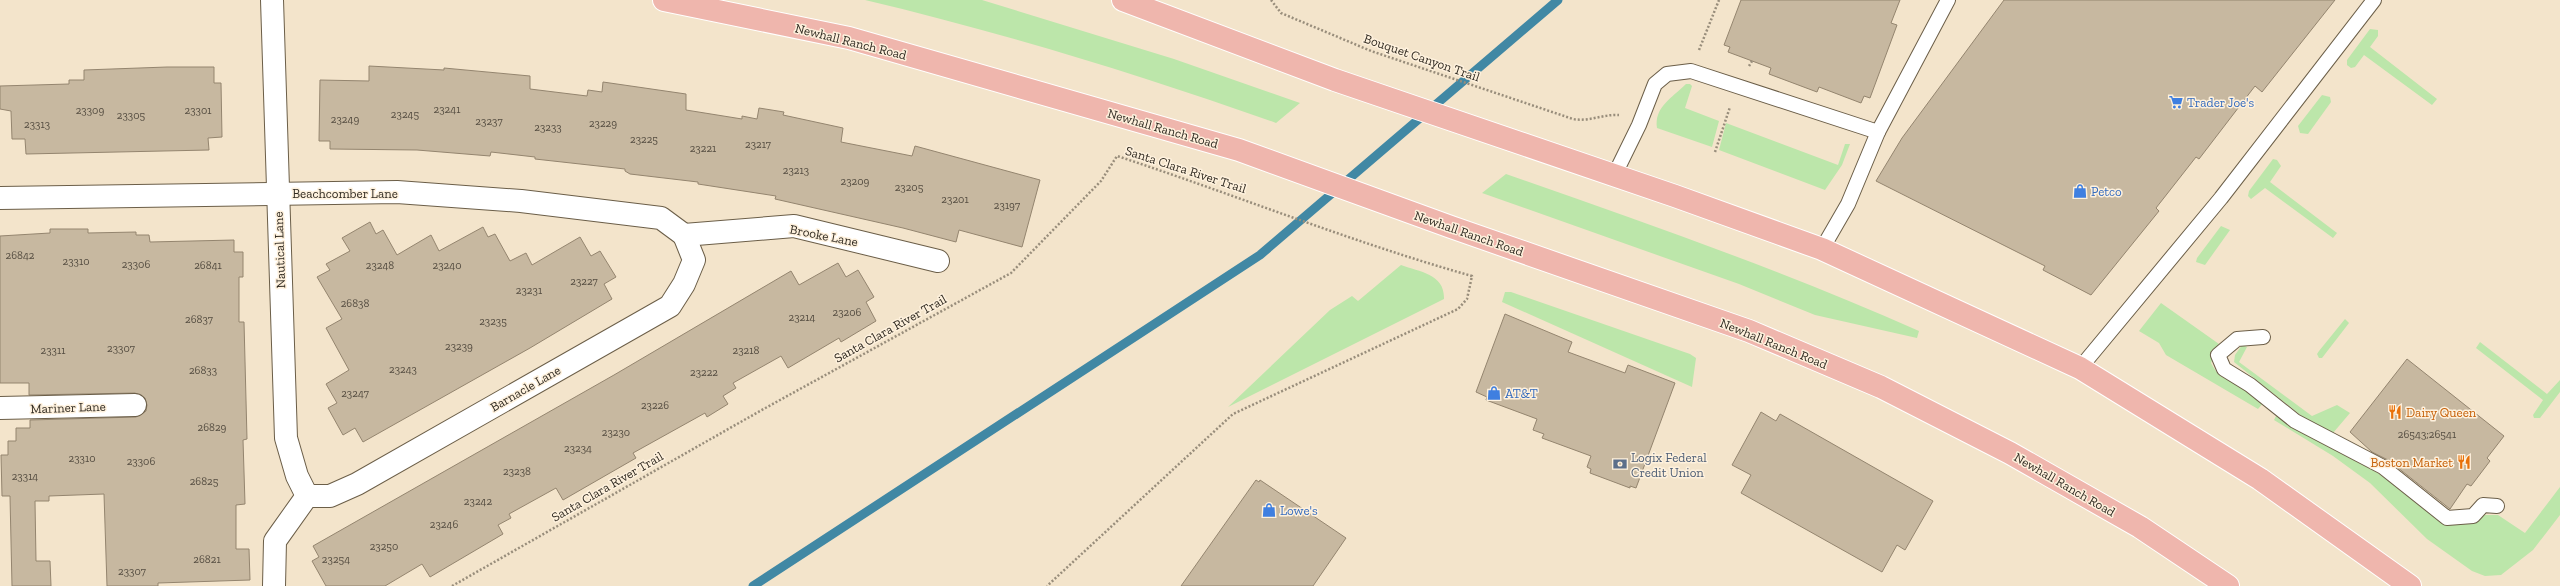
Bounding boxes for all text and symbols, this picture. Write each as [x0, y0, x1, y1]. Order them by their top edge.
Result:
street label: Newhall Ranch Road [794, 20, 908, 63]
street label: Bouquet Canyon Trail [1362, 31, 1482, 85]
supermarket icon: Trader Joe's [2168, 94, 2184, 110]
place label: Trader Joe's [2187, 95, 2255, 110]
house number: 23241 [434, 103, 461, 116]
house number: 23309 [76, 104, 104, 117]
house number: 23301 [185, 104, 212, 117]
street label: Newhall Ranch Road [1106, 106, 1220, 151]
house number: 23245 [391, 108, 419, 121]
house number: 23305 [117, 109, 146, 122]
house number: 23249 [331, 113, 359, 126]
house number: 23237 [475, 115, 503, 128]
house number: 23229 [589, 117, 617, 130]
house number: 23313 [24, 118, 50, 131]
house number: 23233 [534, 121, 562, 134]
house number: 23225 [630, 133, 658, 146]
house number: 23217 [745, 138, 771, 151]
house number: 23221 [690, 142, 717, 155]
street label: Santa Clara River Trail [1124, 143, 1249, 196]
house number: 23213 [783, 164, 809, 177]
house number: 23209 [841, 175, 870, 188]
house number: 23205 [895, 181, 924, 194]
shop icon: Petco [2072, 183, 2088, 199]
place label: Petco [2091, 184, 2122, 199]
street label: Beachcomber Lane [292, 186, 398, 201]
house number: 23201 [941, 193, 969, 206]
house number: 23197 [994, 199, 1020, 212]
street label: Newhall Ranch Road [1412, 208, 1525, 259]
street label: Nautical Lane [271, 211, 288, 289]
street label: Brooke Lane [789, 222, 859, 249]
house number: 26842 [5, 249, 35, 262]
house number: 23310 [63, 255, 90, 268]
house number: 23306 [122, 258, 150, 271]
house number: 26841 [194, 259, 223, 272]
house number: 23248 [366, 259, 394, 272]
house number: 23240 [433, 259, 461, 272]
house number: 23227 [570, 275, 598, 288]
house number: 23231 [516, 284, 543, 297]
street label: Santa Clara River Trail [831, 291, 950, 366]
house number: 26838 [341, 297, 369, 310]
house number: 23206 [833, 306, 862, 319]
house number: 23214 [789, 311, 816, 324]
house number: 26837 [185, 313, 213, 326]
house number: 23235 [479, 315, 507, 328]
street label: Newhall Ranch Road [1718, 315, 1830, 372]
house number: 23239 [445, 340, 473, 353]
house number: 23307 [107, 342, 135, 355]
house number: 23311 [41, 344, 66, 357]
house number: 23218 [733, 344, 760, 357]
street label: Barnacle Lane [487, 362, 563, 415]
house number: 23243 [389, 363, 417, 376]
house number: 26833 [189, 364, 217, 377]
house number: 23222 [690, 366, 718, 379]
shop icon: AT&T [1486, 385, 1502, 401]
place label: AT&T [1505, 386, 1538, 401]
house number: 23247 [341, 387, 369, 400]
street label: Mariner Lane [30, 399, 106, 416]
house number: 23226 [641, 399, 669, 412]
restaurant icon: Dairy Queen [2387, 404, 2403, 420]
place label: Dairy Queen [2406, 405, 2477, 420]
house number: 26829 [198, 421, 227, 434]
house number: 23230 [602, 426, 630, 439]
house number: 26543;26541 [2398, 428, 2457, 441]
house number: 23234 [564, 442, 592, 455]
street label: Santa Clara River Trail [549, 448, 666, 524]
street label: Newhall Ranch Road [2011, 449, 2118, 520]
place label: Logix Federal Credit Union [1631, 450, 1707, 480]
house number: 23310 [69, 452, 96, 465]
restaurant icon: Boston Market [2456, 454, 2472, 470]
house number: 23306 [127, 455, 155, 468]
place label: Boston Market [2370, 455, 2453, 470]
bank icon: Logix Federal Credit Union [1612, 456, 1628, 472]
house number: 23238 [503, 465, 531, 478]
house number: 23314 [12, 470, 38, 483]
house number: 26825 [190, 475, 219, 488]
house number: 23242 [464, 495, 492, 508]
shop icon: Lowe's [1261, 502, 1277, 518]
place label: Lowe's [1280, 503, 1318, 518]
house number: 23246 [430, 518, 458, 531]
house number: 23250 [370, 540, 398, 553]
house number: 26821 [193, 553, 221, 566]
house number: 23254 [322, 553, 350, 566]
house number: 23307 [118, 565, 146, 578]

